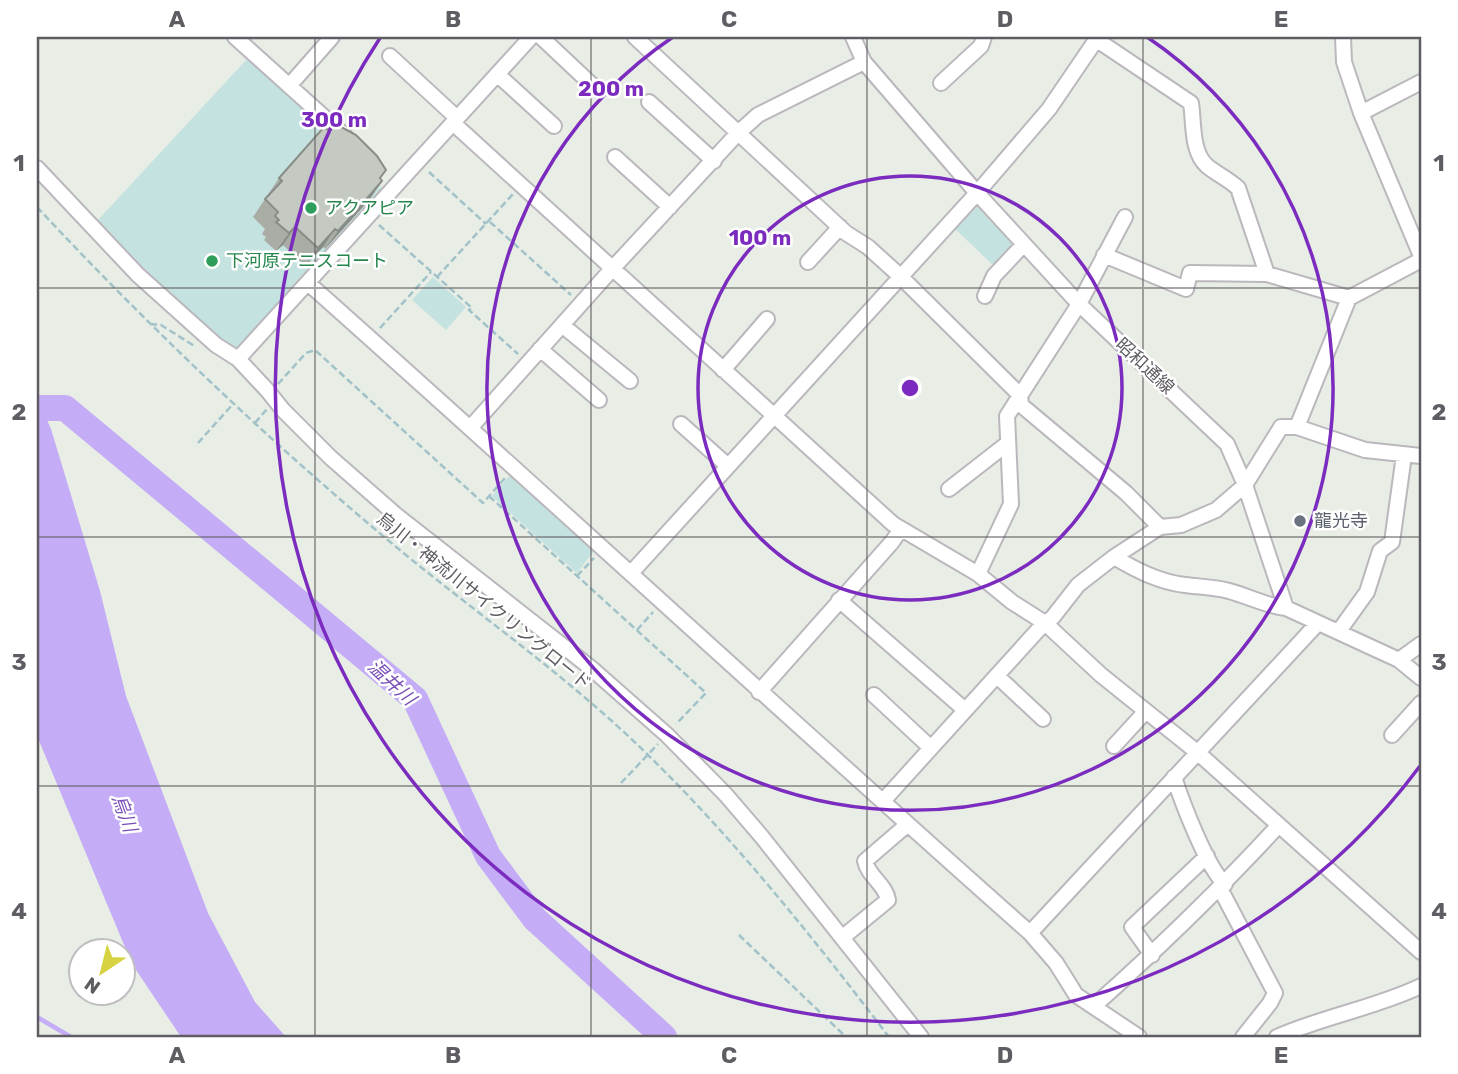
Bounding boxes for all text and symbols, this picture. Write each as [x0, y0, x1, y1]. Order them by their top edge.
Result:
text: A [169, 5, 186, 33]
text: B [445, 5, 461, 33]
text: C [721, 5, 737, 33]
text: D [997, 5, 1013, 33]
text: E [1274, 5, 1288, 33]
text: 200 m [578, 76, 644, 101]
text: 300 m [301, 107, 367, 132]
text: 1 [13, 149, 25, 177]
text: 1 [1433, 149, 1445, 177]
place label: アクアピア [325, 197, 414, 219]
marker: アクアピア [303, 200, 319, 216]
text: 100 m [729, 225, 791, 250]
place label: 下河原テニスコート [226, 250, 388, 272]
marker: 下河原テニスコート [204, 253, 220, 269]
street label: 昭和通線 [1111, 333, 1179, 399]
centre of rings [898, 376, 922, 400]
text: 2 [12, 398, 26, 426]
text: 2 [1432, 398, 1446, 426]
street label: 烏川・神流川サイクリングロード [372, 508, 596, 694]
place label: 龍光寺 [1314, 510, 1368, 532]
marker: 龍光寺 [1292, 513, 1308, 529]
text: 3 [11, 648, 27, 676]
text: 3 [1431, 648, 1447, 676]
water label: 温井川 [363, 655, 422, 712]
water label: 烏川 [107, 791, 143, 837]
text: 4 [11, 897, 27, 925]
text: 4 [1431, 897, 1447, 925]
north arrow [66, 937, 136, 1007]
text: N [80, 972, 105, 999]
text: A [169, 1041, 186, 1069]
text: B [445, 1041, 461, 1069]
text: C [721, 1041, 737, 1069]
text: D [997, 1041, 1013, 1069]
text: E [1274, 1041, 1288, 1069]

